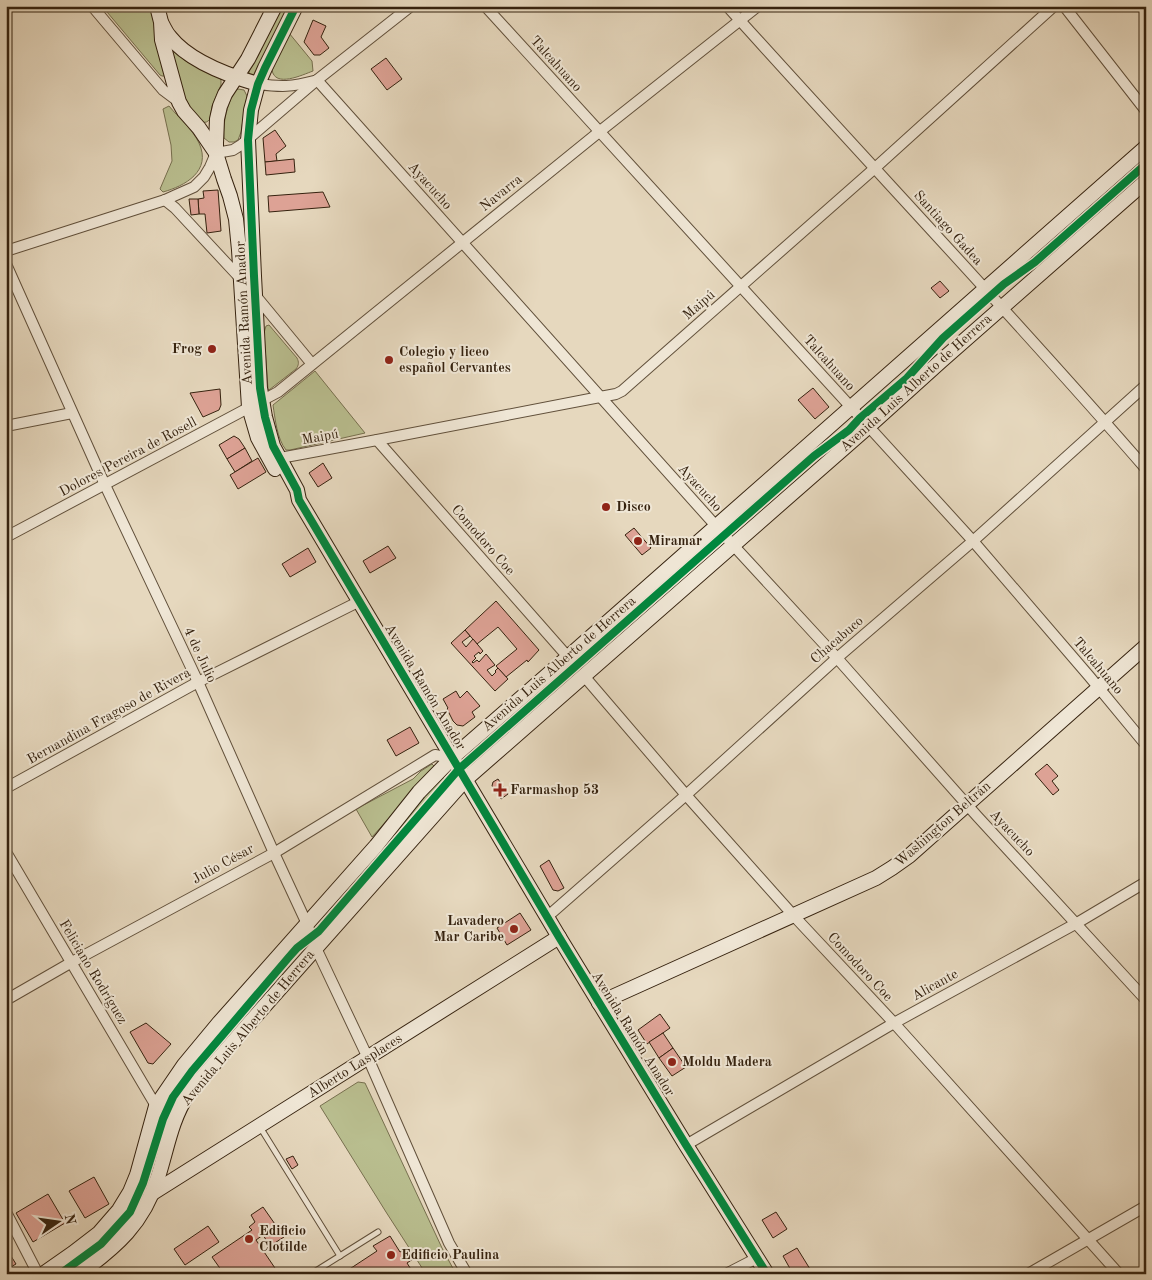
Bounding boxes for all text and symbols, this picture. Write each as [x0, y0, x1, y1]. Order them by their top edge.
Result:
street label: Talcahuano [528, 33, 584, 95]
street label: Ayacucho [405, 160, 455, 212]
street label: Navarra [477, 172, 525, 214]
street label: Santiago Gadea [911, 188, 985, 268]
street label: Avenida Ramón Anador [233, 240, 255, 385]
street label: Maipú [680, 287, 718, 322]
street label: Avenida Luis Alberto de Herrera [838, 311, 994, 455]
street label: Talcahuano [801, 332, 857, 394]
place label: Frog [172, 342, 202, 356]
marker: Frog [206, 343, 218, 355]
place label: Colegio y liceo español Cervantes [399, 345, 511, 375]
marker: Colegio y liceo español Cervantes [383, 354, 395, 366]
street label: Dolores Pereira de Rosell [57, 415, 199, 499]
street label: Maipú [300, 427, 340, 447]
street label: Ayacucho [675, 462, 725, 514]
place label: Disco [616, 500, 651, 514]
marker: Disco [600, 501, 612, 513]
street label: Comodoro Coe [449, 502, 517, 578]
place label: Miramar [648, 534, 702, 548]
marker: Miramar [632, 535, 644, 547]
street label: Avenida Luis Alberto de Herrera [480, 594, 639, 734]
street label: Chacabuco [808, 613, 866, 666]
street label: Avenida Ramón Anador [382, 622, 468, 753]
street label: 4 de Julio [181, 625, 219, 685]
street label: Talcahuano [1070, 635, 1126, 697]
street label: Bernandina Fragoso de Rivera [25, 665, 193, 767]
street label: Washington Beltrán [892, 779, 994, 869]
place label: Farmashop 53 [510, 783, 599, 797]
marker: Farmashop 53 [494, 784, 506, 796]
street label: Ayacucho [987, 807, 1037, 859]
street label: Julio César [190, 841, 256, 887]
place label: Lavadero Mar Caribe [434, 914, 504, 944]
street label: Feliciano Rodríguez [56, 917, 130, 1027]
marker: Lavadero Mar Caribe [508, 923, 520, 935]
street label: Comodoro Coe [825, 930, 895, 1004]
street label: Avenida Luis Alberto de Herrera [179, 947, 317, 1108]
street label: Alicante [910, 967, 960, 1003]
street label: Avenida Ramón Anador [589, 969, 677, 1099]
street label: Alberto Lasplaces [305, 1031, 405, 1101]
place label: Moldu Madera [682, 1055, 772, 1069]
marker: Moldu Madera [666, 1056, 678, 1068]
north arrow [32, 1198, 82, 1248]
text: N [62, 1213, 78, 1226]
place label: Edificio Clotilde [259, 1224, 307, 1254]
marker: Edificio Clotilde [243, 1233, 255, 1245]
place label: Edificio Paulina [401, 1248, 499, 1262]
marker: Edificio Paulina [385, 1249, 397, 1261]

